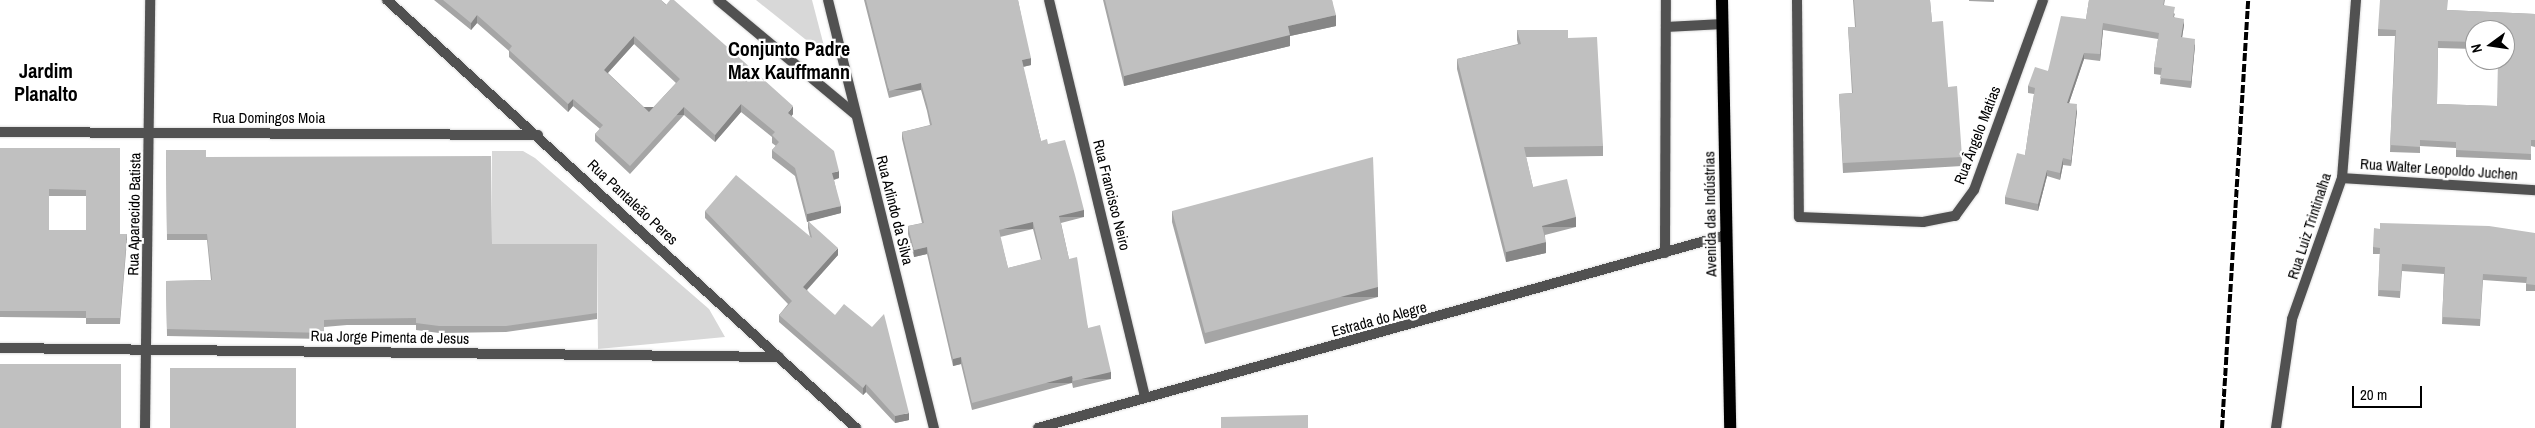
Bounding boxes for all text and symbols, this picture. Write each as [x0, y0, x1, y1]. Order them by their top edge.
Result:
north arrow [2465, 20, 2515, 70]
district label: Conjunto Padre Max Kauffmann [728, 36, 850, 83]
text: N [2467, 42, 2486, 55]
district label: Jardim Planalto [14, 58, 78, 105]
street label: Rua Ângelo Matias [1950, 83, 2004, 187]
street label: Rua Domingos Moia [213, 109, 325, 127]
street label: Rua Francisco Neiro [1090, 138, 1134, 252]
street label: Avenida das Indústrias [1700, 151, 1720, 277]
street label: Rua Aparecido Batista [124, 152, 144, 276]
street label: Rua Arlindo da Silva [873, 153, 917, 267]
street label: Rua Walter Leopoldo Juchen [2359, 155, 2519, 183]
street label: Rua Pantaleão Peres [584, 156, 682, 248]
street label: Rua Luiz Trintinalha [2283, 170, 2335, 282]
street label: Estrada do Alegre [1329, 298, 1429, 340]
street label: Rua Jorge Pimenta de Jesus [311, 327, 469, 347]
scale bar [2355, 376, 2425, 408]
text: 20 m [2360, 384, 2387, 405]

